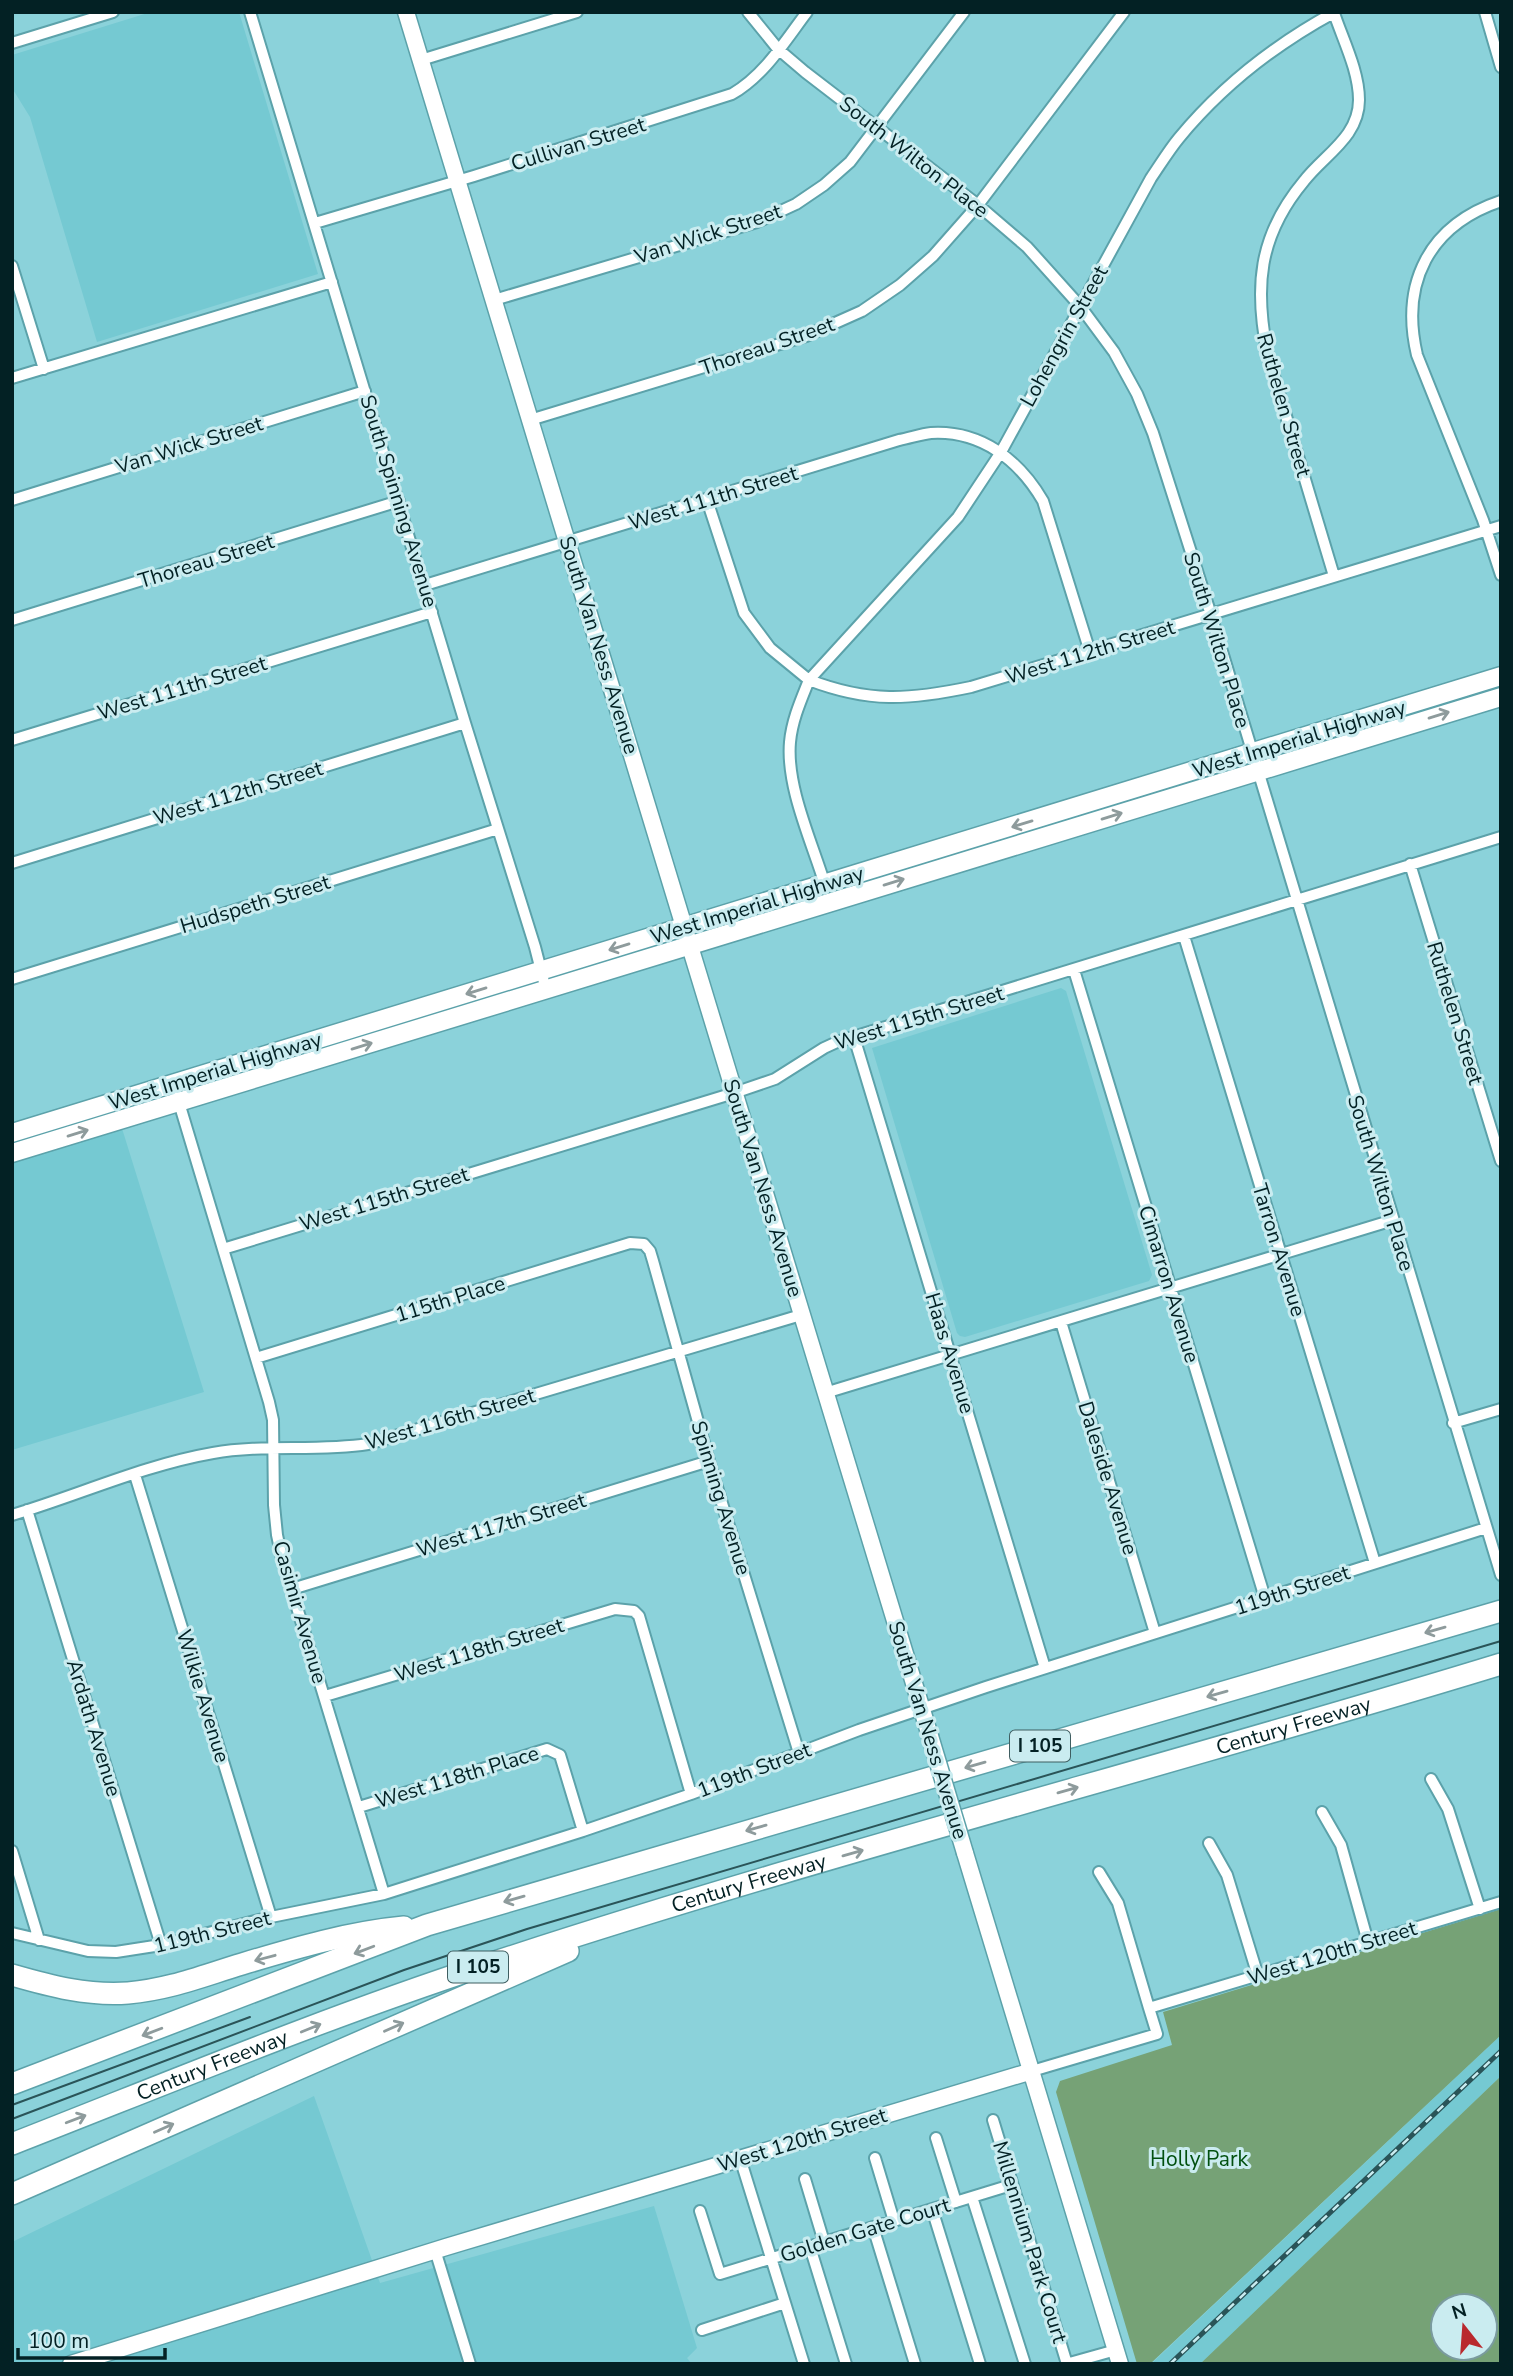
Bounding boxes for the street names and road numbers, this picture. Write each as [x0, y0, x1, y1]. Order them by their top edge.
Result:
street label: South Wilton Place [833, 90, 995, 224]
street label: Cullivan Street [507, 110, 649, 178]
street label: Van Wick Street [630, 197, 786, 271]
street label: Lohengrin Street [1014, 260, 1115, 412]
street label: Thoreau Street [696, 310, 839, 382]
street label: Ruthelen Street [1250, 330, 1318, 481]
street label: South Spinning Avenue [353, 391, 445, 611]
street label: Van Wick Street [111, 409, 267, 481]
street label: West 111th Street [625, 459, 802, 537]
street label: Thoreau Street [135, 527, 278, 595]
street label: South Van Ness Avenue [552, 533, 646, 757]
street label: South Wilton Place [1177, 549, 1257, 731]
street label: West 112th Street [1002, 613, 1179, 691]
street label: West 111th Street [94, 649, 271, 727]
street label: West Imperial Highway [1189, 693, 1409, 785]
street label: West 112th Street [150, 754, 327, 832]
street label: West Imperial Highway [647, 859, 867, 951]
street label: Hudspeth Street [177, 868, 334, 940]
street label: Ruthelen Street [1420, 938, 1490, 1089]
street label: West 115th Street [831, 979, 1008, 1057]
street label: West Imperial Highway [105, 1025, 325, 1117]
street label: South Van Ness Avenue [716, 1076, 810, 1300]
street label: South Wilton Place [1341, 1092, 1421, 1274]
street label: West 115th Street [296, 1160, 473, 1238]
street label: Tarron Avenue [1246, 1180, 1312, 1320]
street label: Cimarron Avenue [1132, 1202, 1206, 1366]
street label: 115th Place [391, 1269, 509, 1329]
street label: Haas Avenue [918, 1289, 982, 1417]
street label: West 116th Street [362, 1381, 539, 1457]
street label: Daleside Avenue [1071, 1398, 1145, 1558]
street label: Spinning Avenue [684, 1417, 758, 1579]
street label: West 117th Street [413, 1486, 590, 1564]
street label: Casimir Avenue [266, 1537, 334, 1687]
street label: 119th Street [1231, 1558, 1354, 1622]
street label: West 118th Street [391, 1611, 568, 1689]
street label: South Van Ness Avenue [881, 1618, 975, 1842]
street label: Wilkie Avenue [169, 1626, 237, 1766]
street label: Ardath Avenue [60, 1656, 128, 1800]
street label: Century Freeway [1213, 1690, 1375, 1761]
road number: I 105 [1010, 1730, 1070, 1762]
street label: 119th Street [693, 1735, 816, 1805]
street label: West 118th Place [372, 1739, 542, 1815]
street label: Century Freeway [668, 1847, 830, 1919]
street label: 119th Street [151, 1904, 274, 1960]
street label: West 120th Street [1244, 1914, 1421, 1992]
road number: I 105 [448, 1952, 508, 1982]
street label: Century Freeway [132, 2023, 292, 2107]
street label: West 120th Street [714, 2101, 891, 2179]
street label: Millennium Park Court [986, 2138, 1074, 2347]
street label: Golden Gate Court [777, 2191, 954, 2269]

